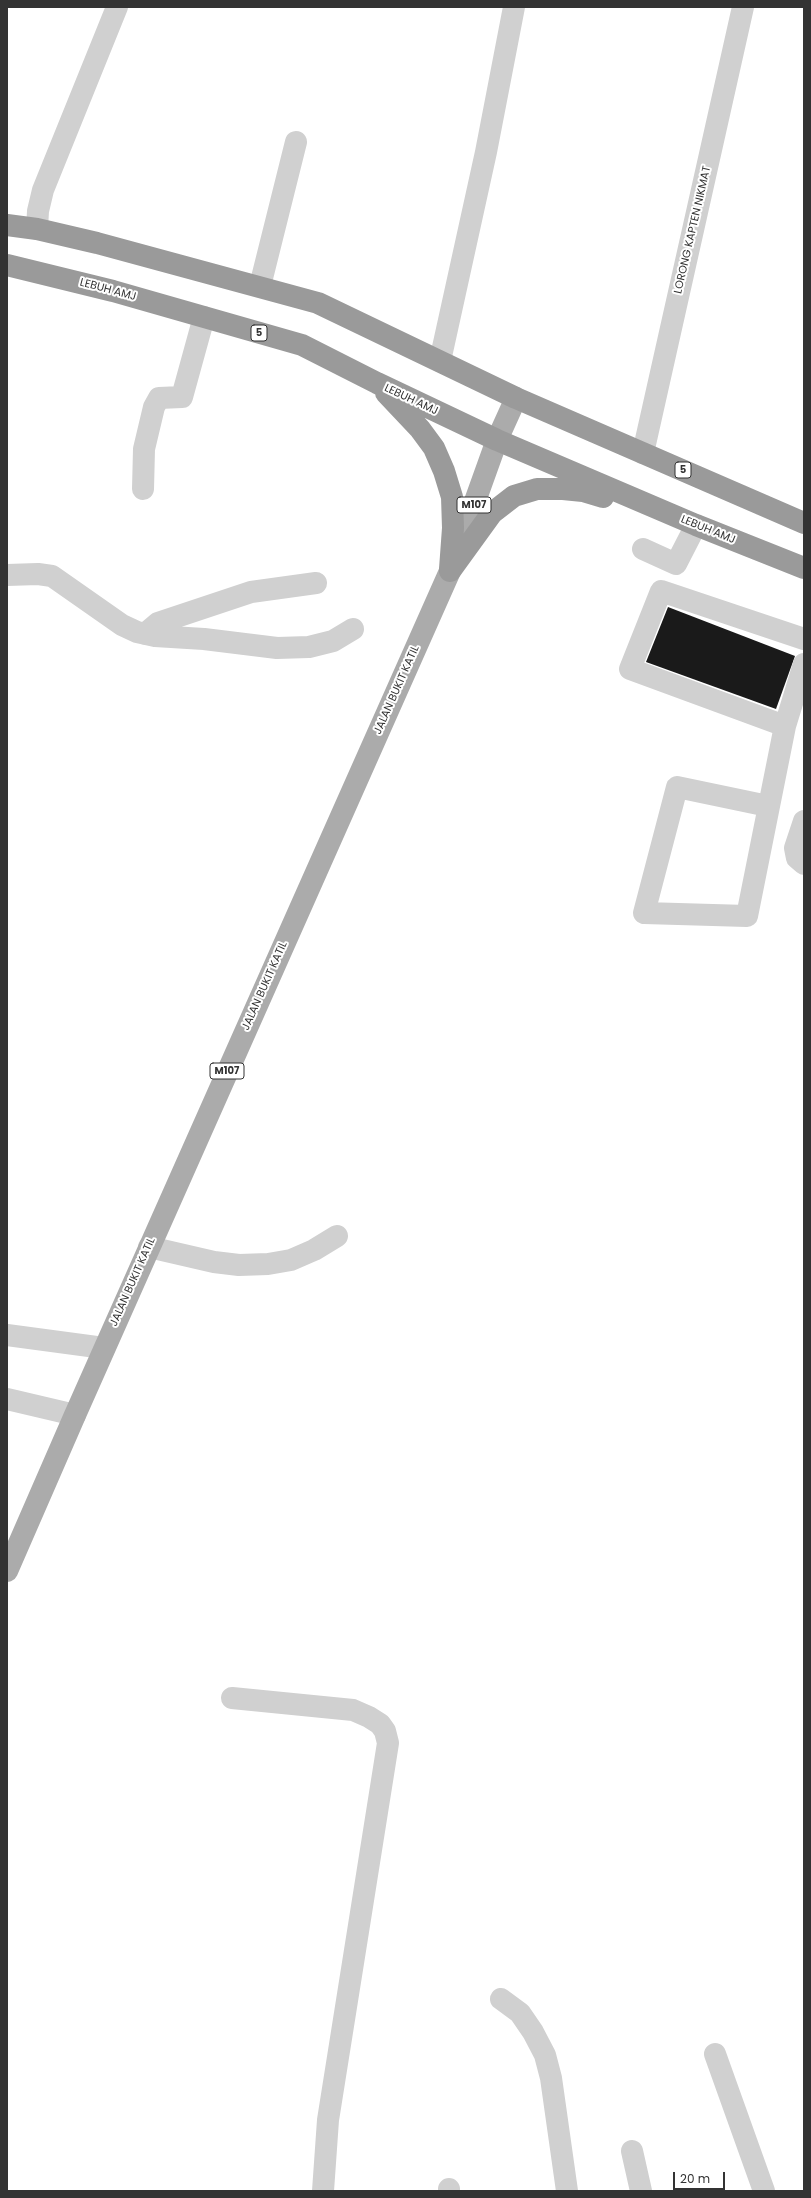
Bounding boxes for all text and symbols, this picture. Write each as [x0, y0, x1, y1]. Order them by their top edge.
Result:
street label: LORONG KAPTEN NIKMAT [672, 165, 714, 295]
street label: LEBUH AMJ [78, 276, 138, 304]
road number: 5 [251, 325, 267, 341]
street label: LEBUH AMJ [382, 382, 440, 418]
road number: 5 [675, 462, 691, 478]
road number: M107 [457, 497, 491, 513]
street label: LEBUH AMJ [679, 513, 737, 547]
street label: JALAN BUKIT KATIL [371, 644, 423, 736]
street label: JALAN BUKIT KATIL [239, 940, 291, 1032]
road number: M107 [210, 1063, 244, 1079]
street label: JALAN BUKIT KATIL [107, 1236, 159, 1328]
scale bar [675, 2164, 727, 2190]
text: 20 m [680, 2170, 710, 2187]

